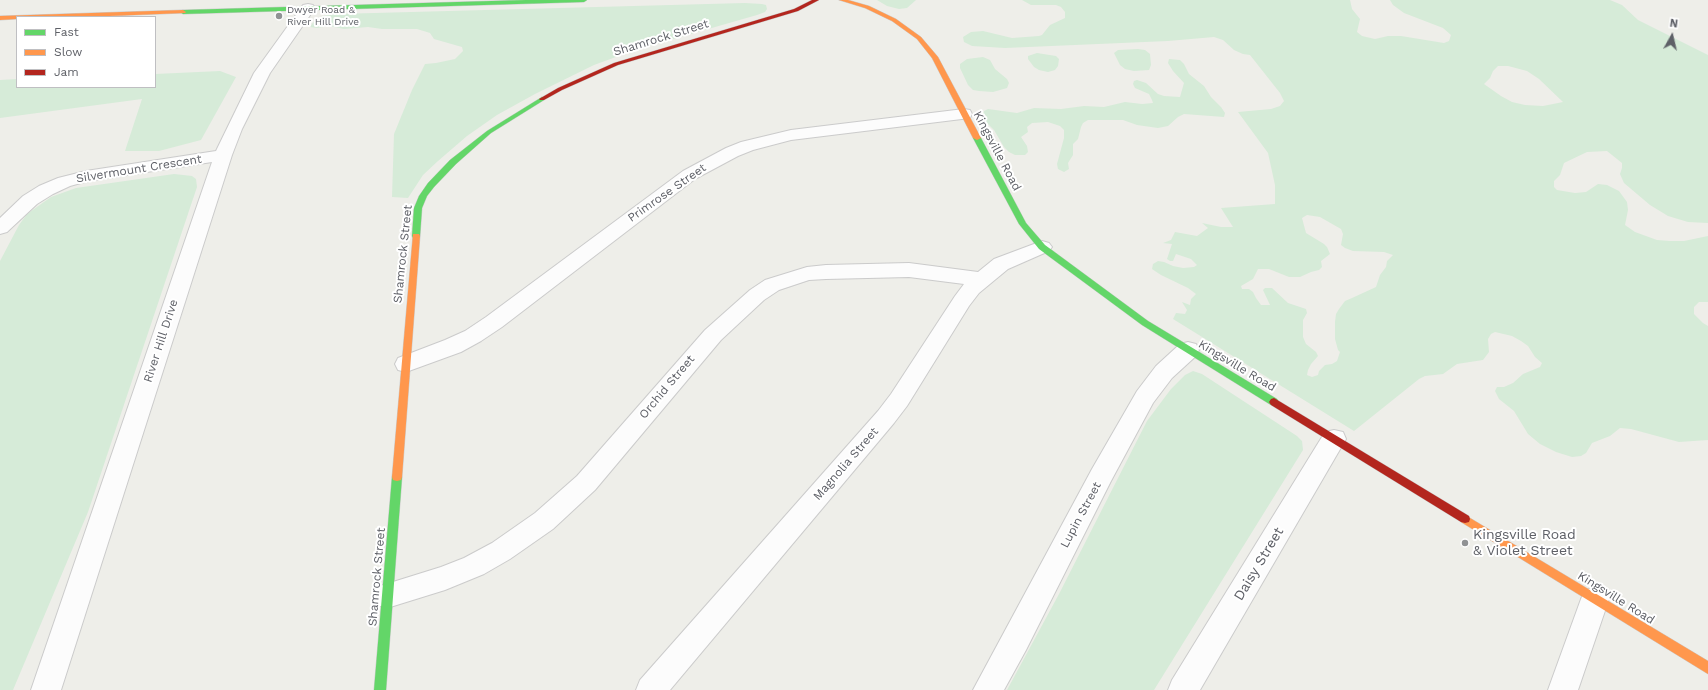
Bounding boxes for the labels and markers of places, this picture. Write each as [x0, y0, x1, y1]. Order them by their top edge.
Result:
place label: Dwyer Road & River Hill Drive [287, 4, 359, 28]
marker: Dwyer Road & River Hill Drive [274, 11, 284, 21]
place label: Kingsville Road & Violet Street [1473, 527, 1576, 560]
marker: Kingsville Road & Violet Street [1460, 538, 1470, 548]

